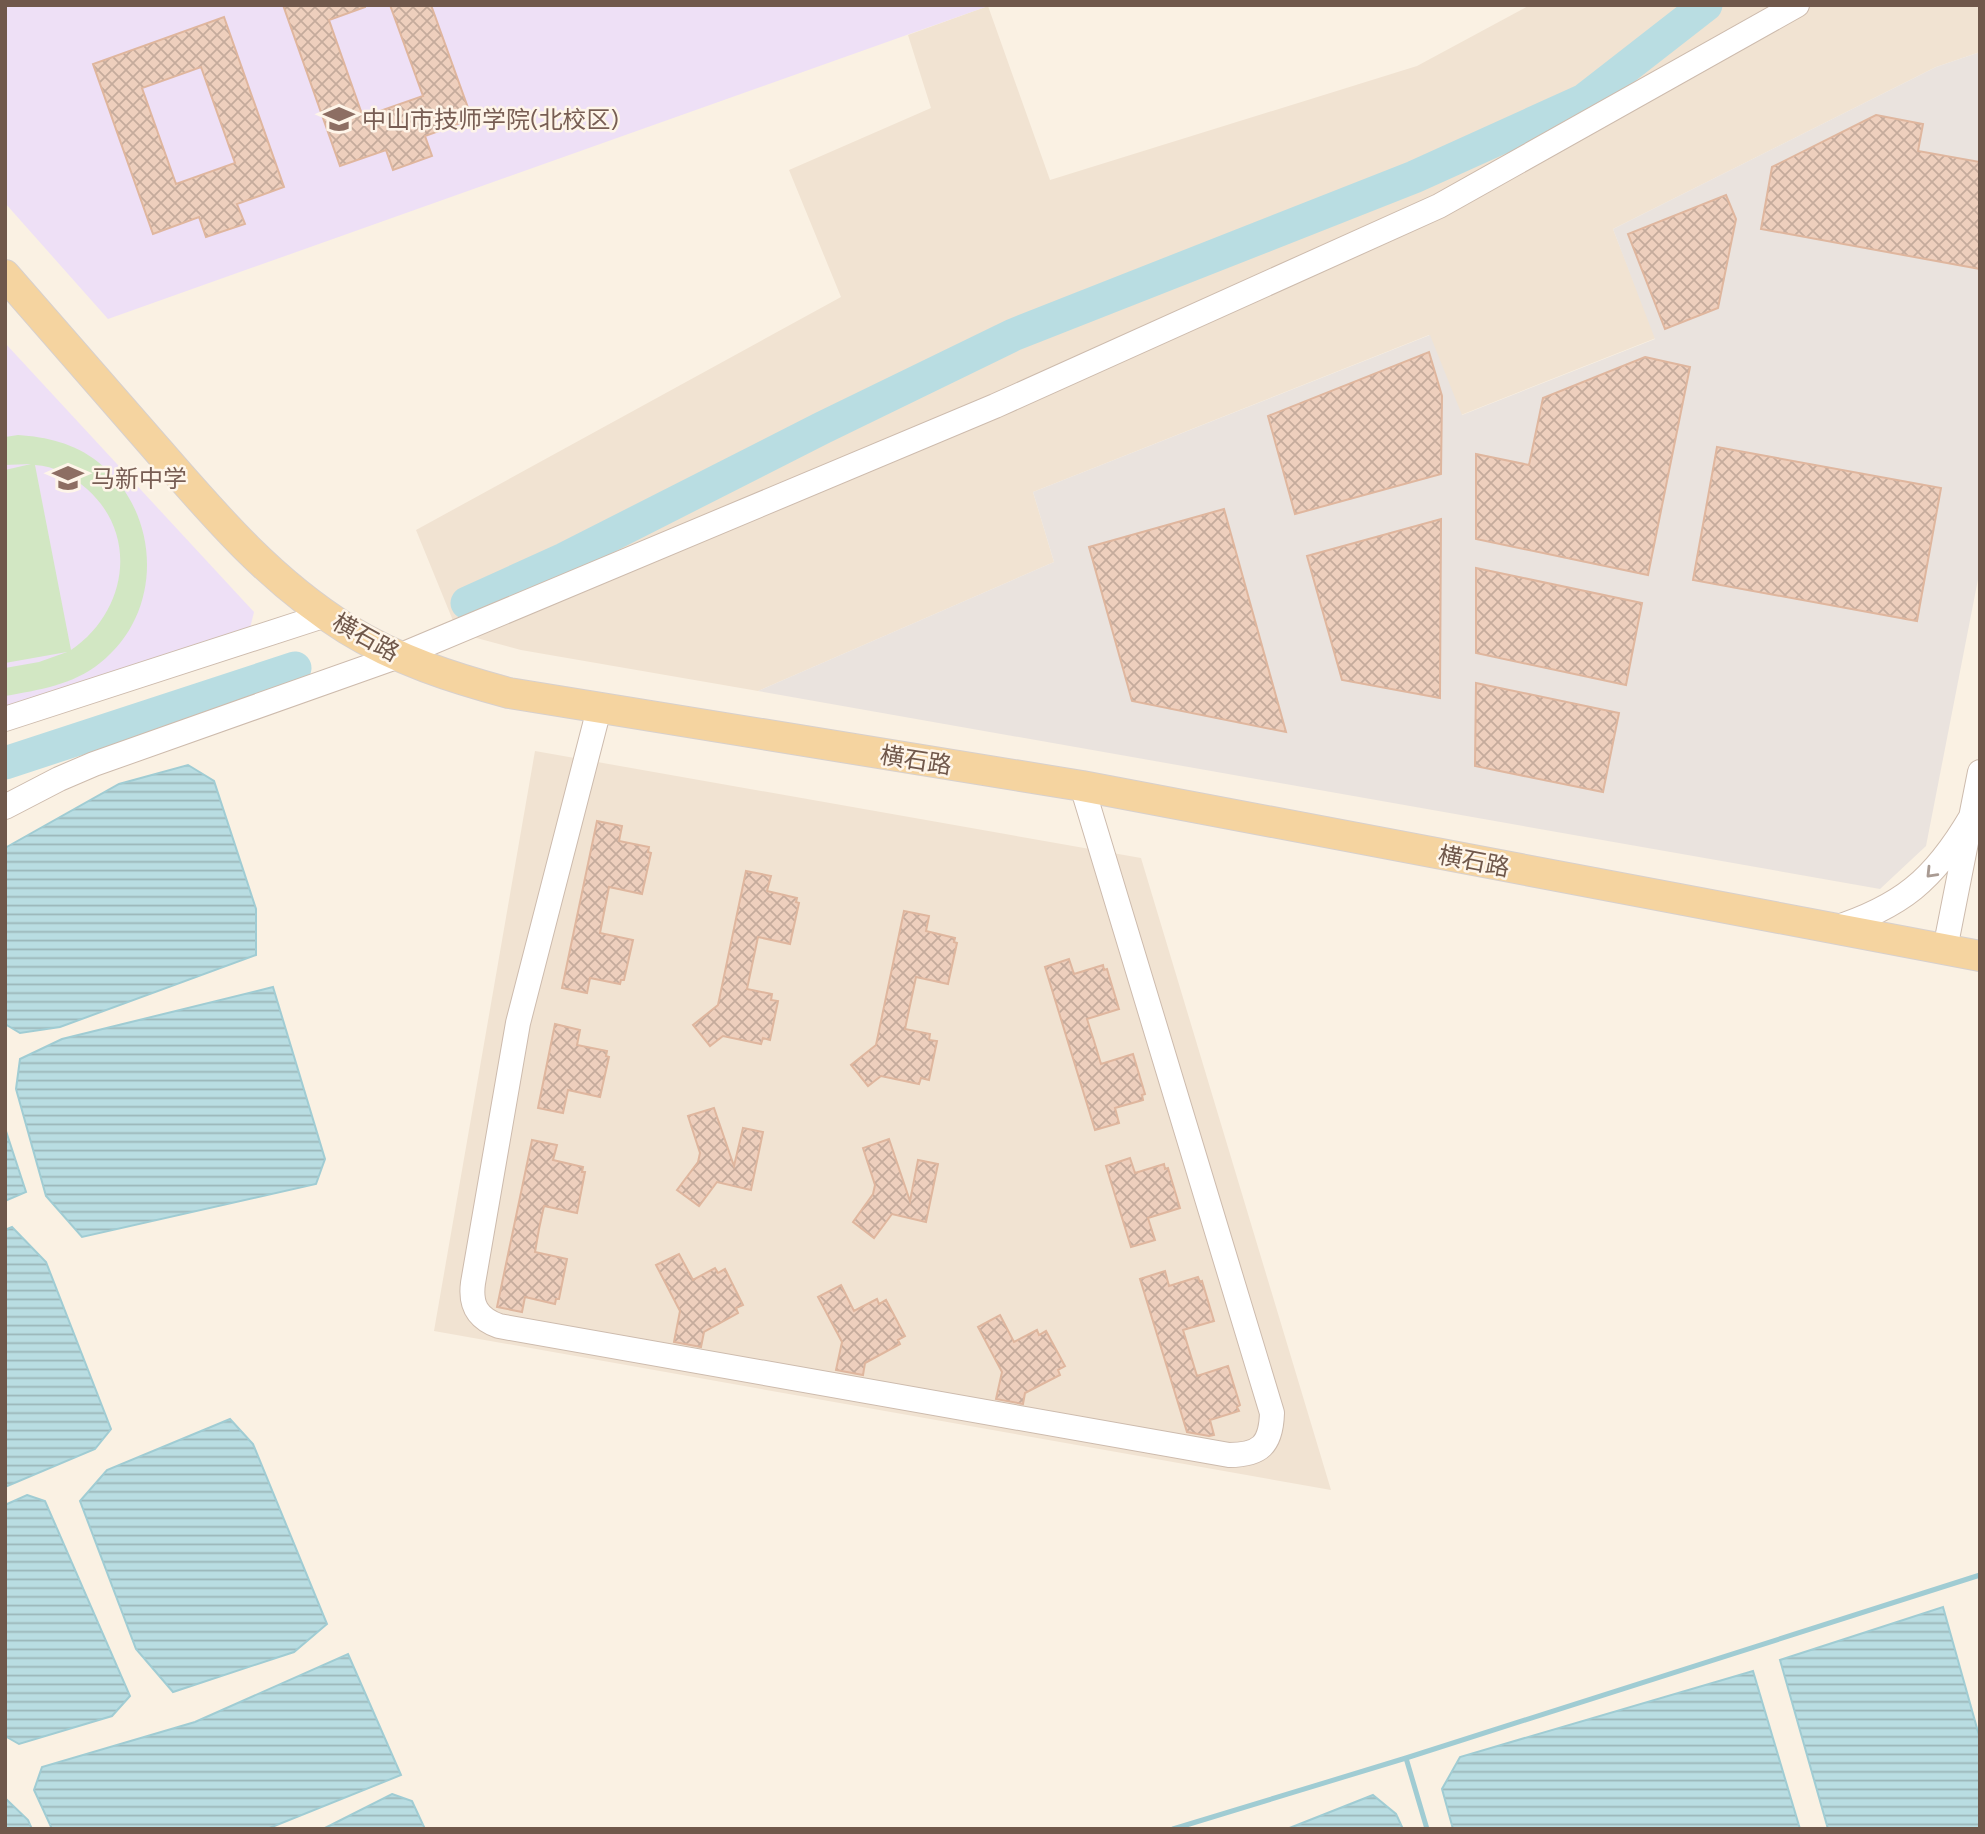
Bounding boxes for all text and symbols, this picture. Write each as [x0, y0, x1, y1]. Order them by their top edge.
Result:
school or university icon: 中山市技师学院(北校区) [322, 102, 356, 136]
place label: 中山市技师学院(北校区) [362, 105, 619, 134]
school or university icon: 马新中学 [51, 461, 85, 495]
place label: 马新中学 [91, 464, 187, 493]
street label: 横石路 [327, 607, 405, 667]
street label: 横石路 [878, 740, 954, 780]
street label: 横石路 [1436, 840, 1512, 882]
one-way arrow [1927, 864, 1940, 877]

